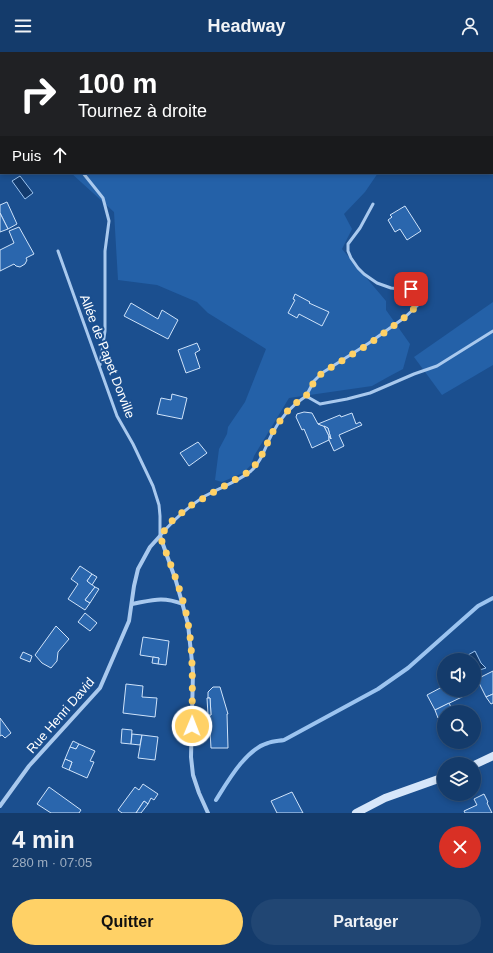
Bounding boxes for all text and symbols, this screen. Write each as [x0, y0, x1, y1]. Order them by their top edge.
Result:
icon: menu [12, 15, 34, 37]
icon: person [459, 15, 481, 37]
text: Headway [207, 16, 286, 36]
icon: right [12, 68, 64, 120]
text: 100 m [78, 68, 157, 99]
text: Tournez à droite [78, 101, 207, 121]
icon: ahead [49, 144, 71, 166]
text: Puis [12, 147, 41, 164]
pin [394, 272, 428, 306]
icon: arrive [400, 278, 422, 300]
street label: Allée de Papet Dorville [77, 292, 138, 420]
map controls [437, 653, 481, 801]
button: sound [437, 653, 481, 697]
street label: Rue Henri David [23, 674, 97, 756]
position arrow [171, 705, 213, 747]
button: search [437, 705, 481, 749]
button: layers [437, 757, 481, 801]
text: 4 min [12, 826, 75, 853]
button: close [439, 826, 481, 868]
text: 280 m · 07:05 [12, 855, 92, 870]
button: Quitter [12, 899, 243, 945]
button: Partager [251, 899, 481, 945]

